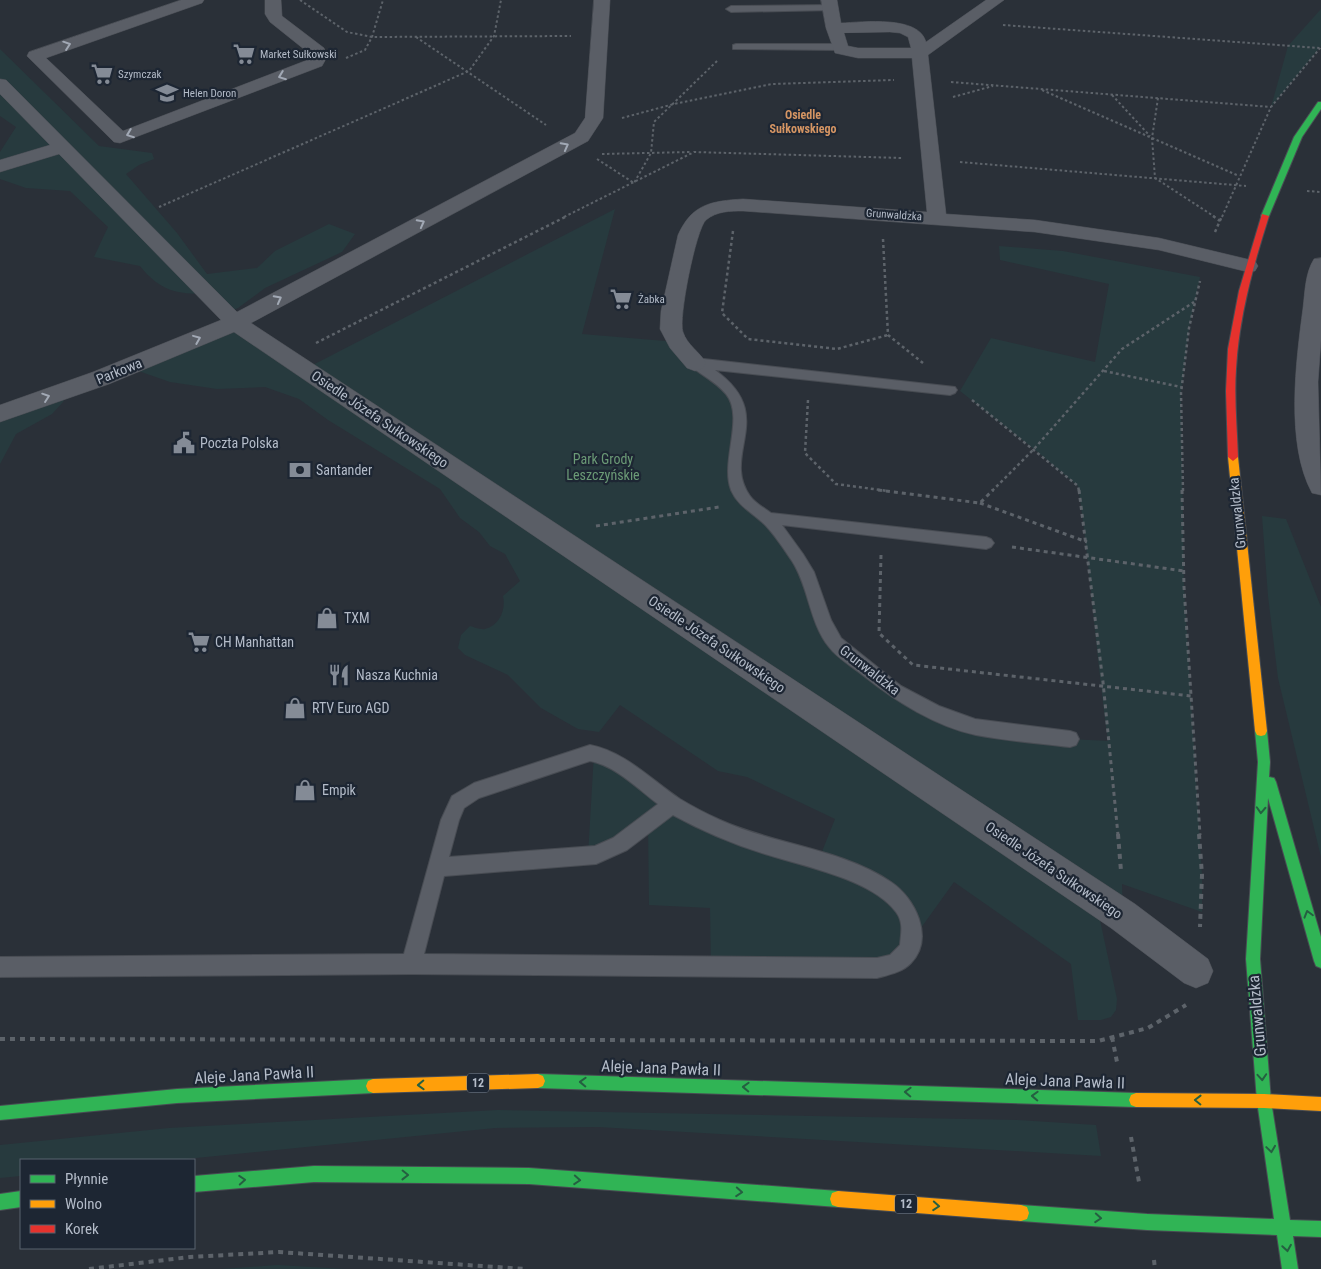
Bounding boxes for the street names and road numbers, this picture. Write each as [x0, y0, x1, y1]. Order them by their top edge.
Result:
street label: Grunwaldzka [866, 207, 922, 223]
street label: Parkowa [94, 355, 144, 387]
street label: Osiedle Józefa Sułkowskiego [309, 367, 451, 471]
street label: Grunwaldzka [1225, 477, 1249, 549]
street label: Osiedle Józefa Sułkowskiego [646, 592, 788, 696]
street label: Grunwaldzka [837, 642, 903, 698]
street label: Osiedle Józefa Sułkowskiego [983, 818, 1125, 922]
street label: Grunwaldzka [1244, 975, 1270, 1057]
street label: Aleje Jana Pawła II [601, 1056, 721, 1080]
street label: Aleje Jana Pawła II [194, 1062, 314, 1088]
street label: Aleje Jana Pawła II [1005, 1069, 1125, 1093]
road number: 12 [467, 1074, 489, 1092]
road number: 12 [895, 1194, 917, 1214]

